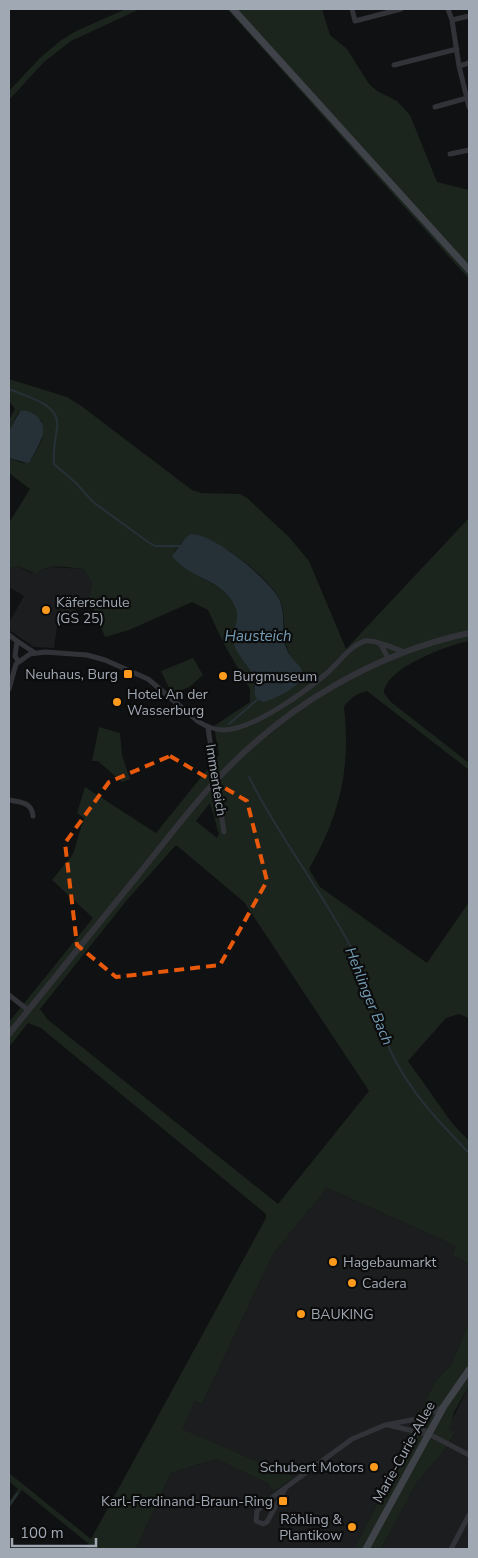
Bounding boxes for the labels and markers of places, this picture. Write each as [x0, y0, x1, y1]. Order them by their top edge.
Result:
place label: Käferschule (GS 25) [56, 593, 130, 628]
marker: Käferschule (GS 25) [40, 604, 52, 616]
place label: Neuhaus, Burg [25, 665, 118, 684]
place label: Burgmuseum [233, 667, 317, 686]
marker: Neuhaus, Burg [122, 668, 134, 680]
marker: Burgmuseum [217, 670, 229, 682]
place label: Hotel An der Wasserburg [127, 685, 208, 720]
marker: Hotel An der Wasserburg [111, 696, 123, 708]
place label: Hagebaumarkt [343, 1253, 436, 1272]
marker: Hagebaumarkt [327, 1256, 339, 1268]
place label: Cadera [362, 1274, 407, 1293]
marker: Cadera [346, 1277, 358, 1289]
place label: BAUKING [311, 1305, 374, 1324]
marker: BAUKING [295, 1308, 307, 1320]
place label: Schubert Motors [260, 1458, 364, 1477]
marker: Schubert Motors [368, 1461, 380, 1473]
place label: Karl-Ferdinand-Braun-Ring [101, 1492, 273, 1511]
marker: Karl-Ferdinand-Braun-Ring [277, 1495, 289, 1507]
place label: Röhling & Plantikow [279, 1510, 342, 1545]
marker: Röhling & Plantikow [346, 1521, 358, 1533]

